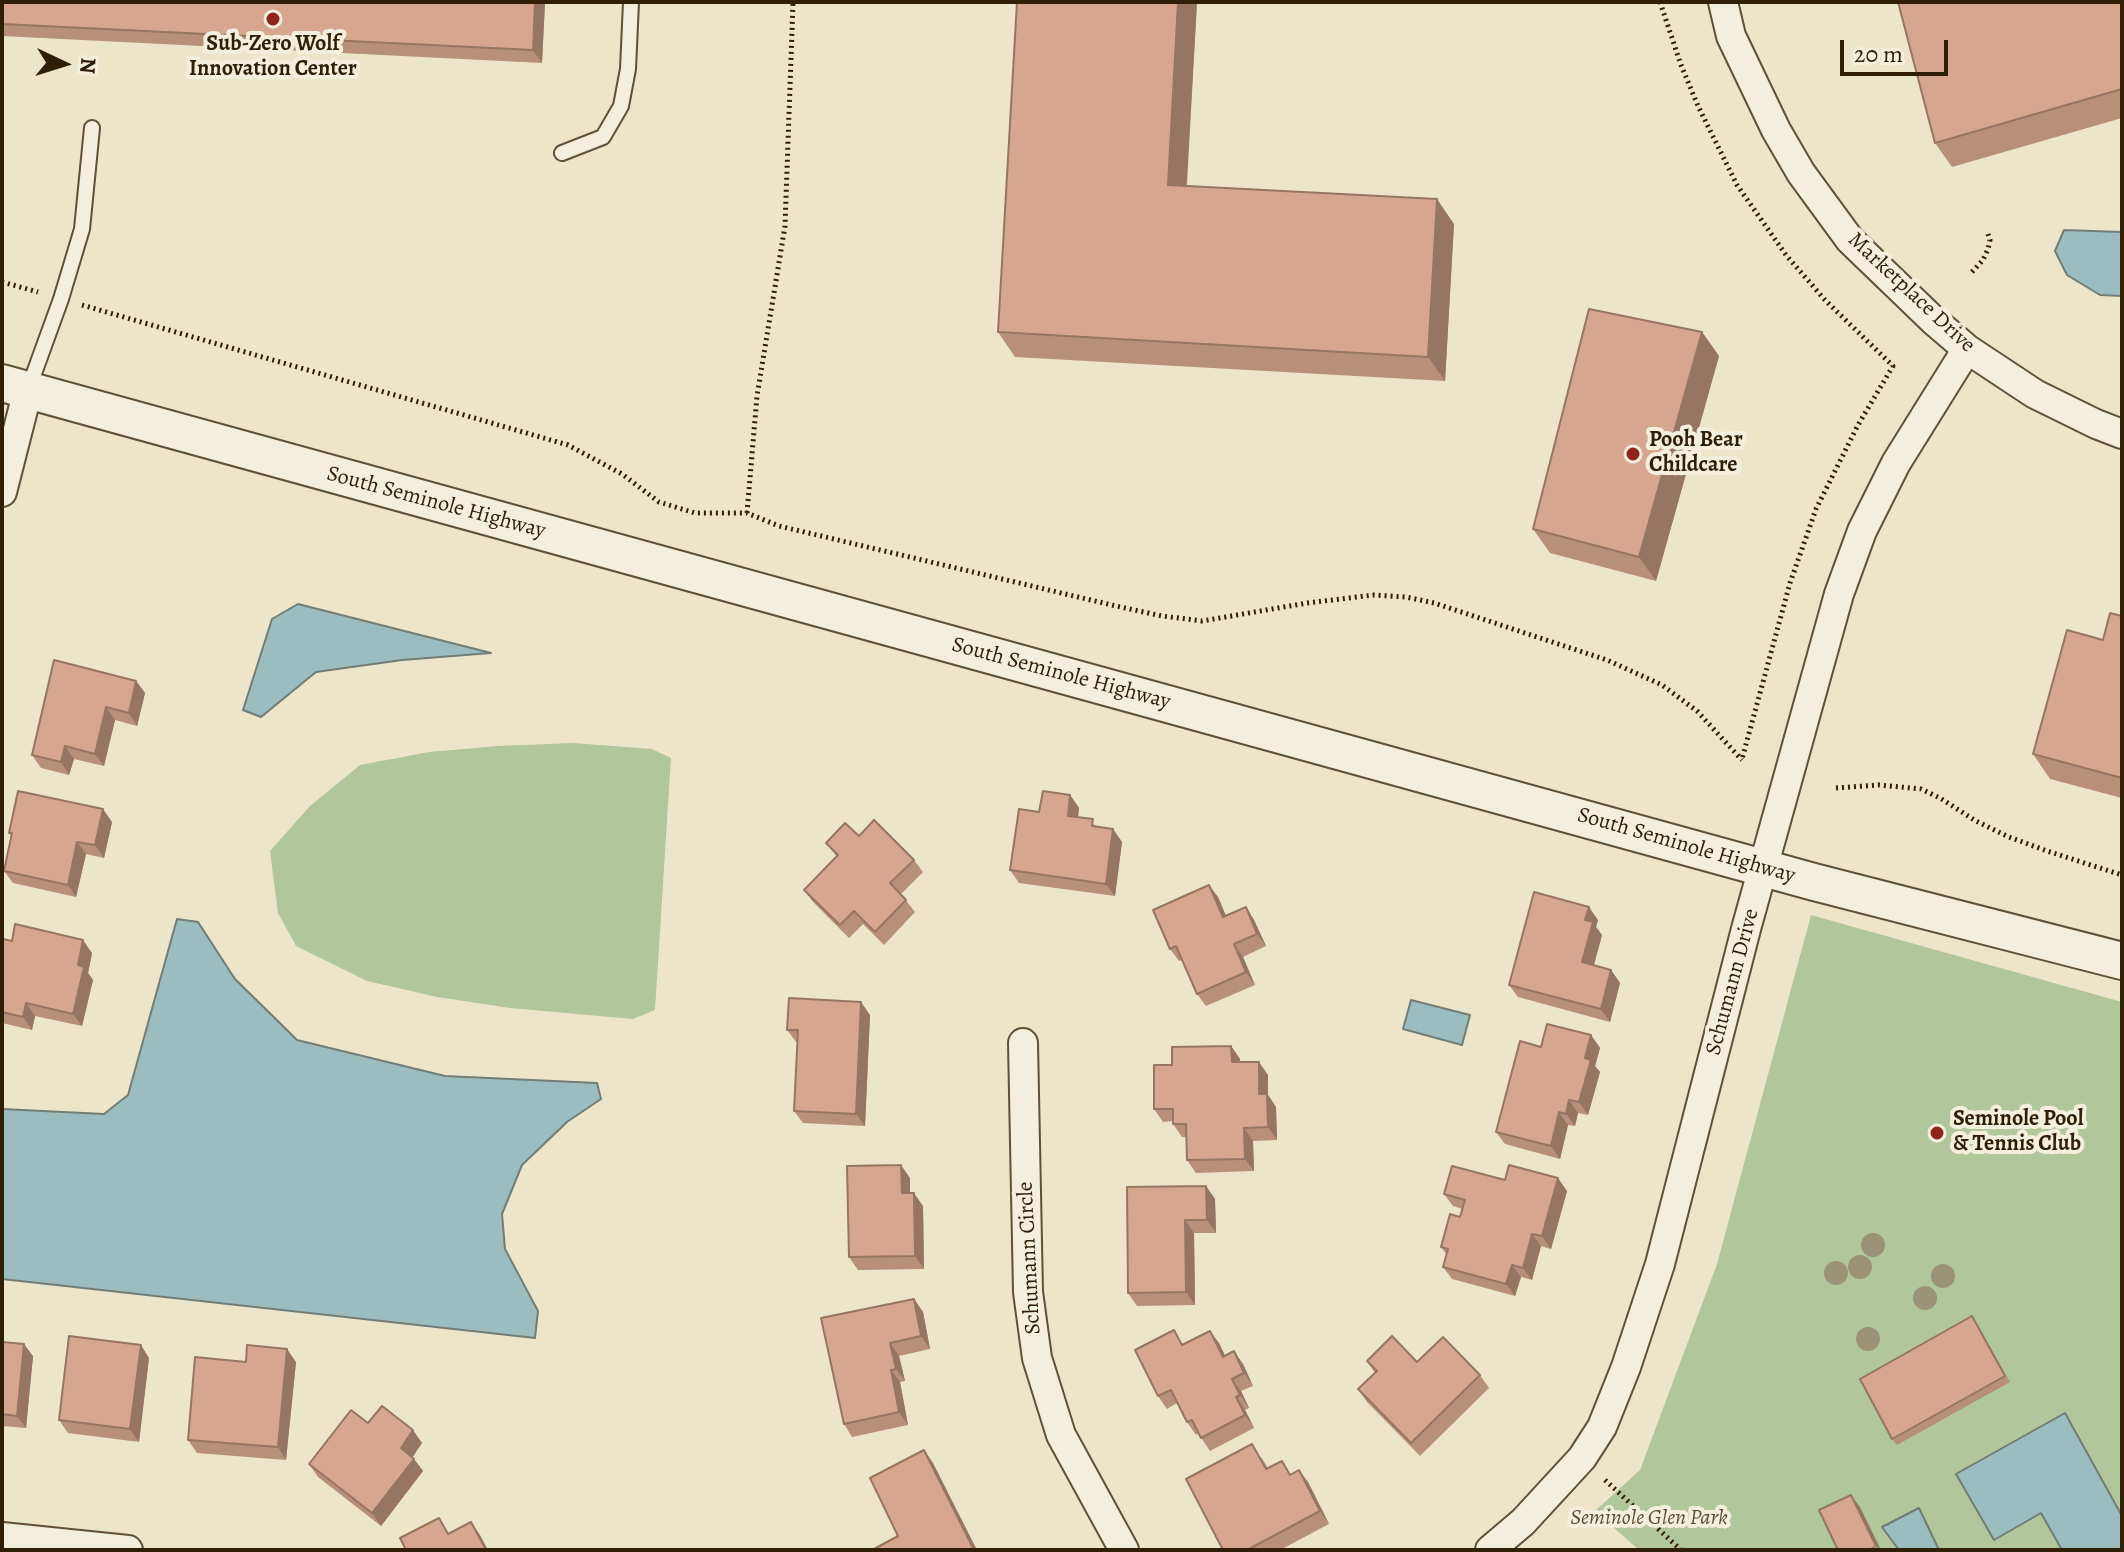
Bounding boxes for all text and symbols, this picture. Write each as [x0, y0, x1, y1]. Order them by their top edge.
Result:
marker: Sub-Zero Wolf Innovation Center [264, 10, 282, 28]
north arrow [24, 24, 104, 104]
scale bar [1844, 24, 1952, 74]
place label: Sub-Zero Wolf Innovation Center [189, 32, 357, 84]
text: 20 m [1854, 38, 1903, 70]
text: N [72, 57, 103, 75]
street label: Marketplace Drive [1842, 227, 1980, 359]
place label: Pooh Bear Childcare [1649, 428, 1743, 480]
marker: Pooh Bear Childcare [1624, 445, 1642, 463]
street label: South Seminole Highway [324, 461, 548, 545]
street label: South Seminole Highway [949, 632, 1173, 716]
street label: South Seminole Highway [1574, 802, 1798, 890]
street label: Schumann Drive [1701, 906, 1765, 1058]
place label: Seminole Pool & Tennis Club [1953, 1107, 2083, 1158]
marker: Seminole Pool & Tennis Club [1928, 1124, 1946, 1142]
street label: Schumann Circle [1013, 1181, 1047, 1335]
park label: Seminole Glen Park [1570, 1506, 1728, 1532]

